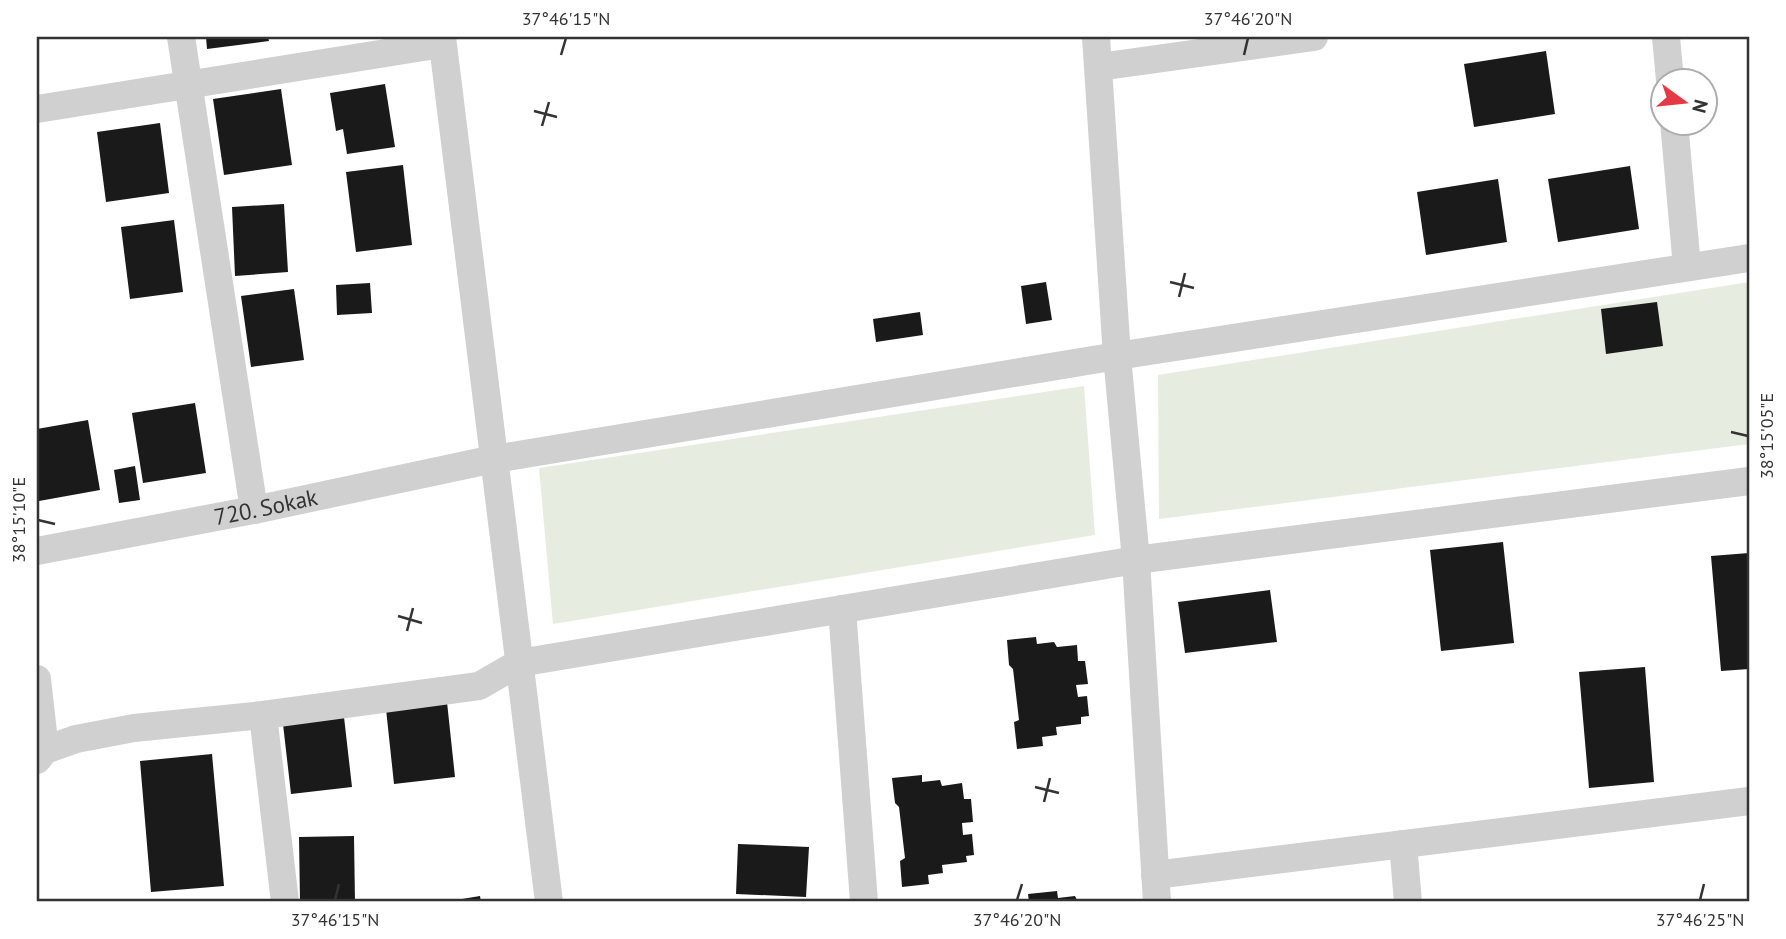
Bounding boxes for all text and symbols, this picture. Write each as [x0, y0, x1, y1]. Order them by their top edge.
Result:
text: 37°46'15"N [522, 7, 610, 30]
text: 37°46'20"N [1204, 7, 1292, 30]
north arrow [1650, 66, 1720, 136]
text: N [1687, 97, 1714, 116]
text: 38°15'05"E [1755, 393, 1778, 479]
text: 38°15'10"E [7, 477, 30, 563]
street label: 720. Sokak [212, 482, 320, 531]
text: 37°46'15"N [291, 908, 379, 931]
text: 37°46'20"N [973, 908, 1061, 931]
text: 37°46'25"N [1656, 908, 1744, 931]

